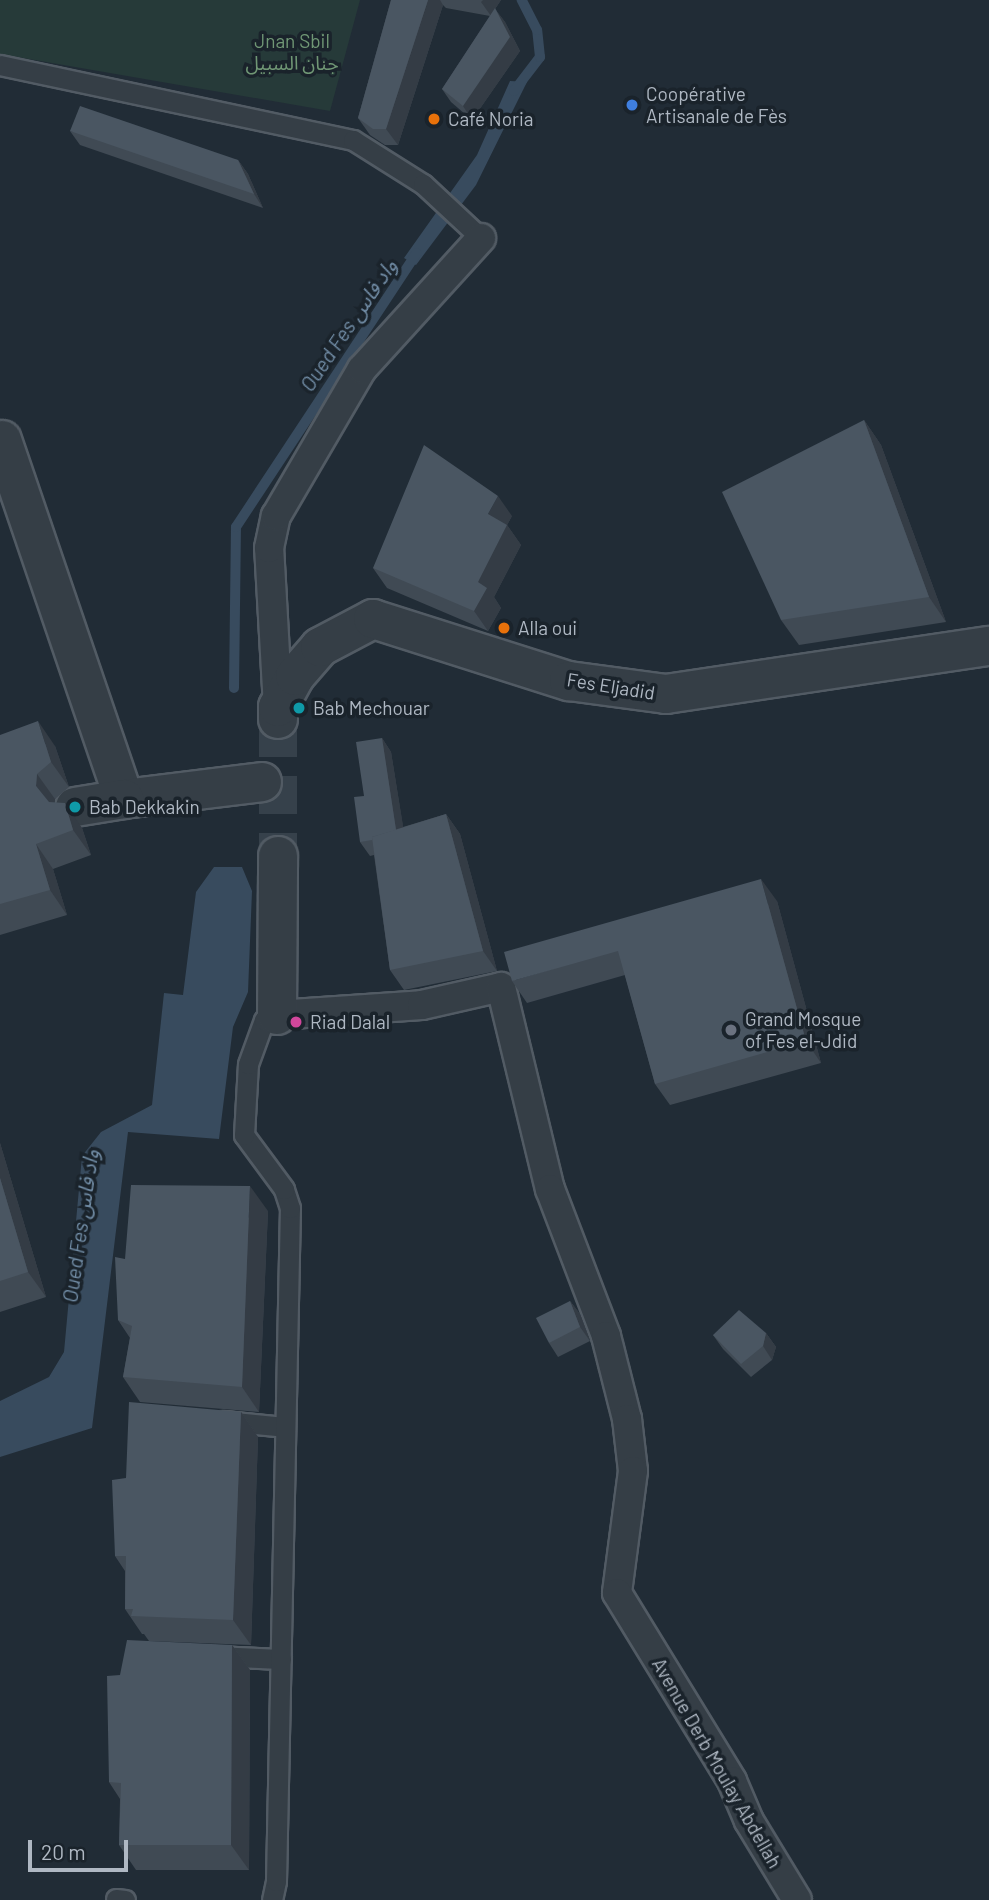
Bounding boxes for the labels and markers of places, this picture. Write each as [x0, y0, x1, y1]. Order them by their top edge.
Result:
place label: Coopérative Artisanale de Fès [646, 83, 787, 127]
marker: Coopérative Artisanale de Fès [624, 97, 640, 113]
place label: Café Noria [448, 108, 533, 130]
marker: Café Noria [426, 111, 442, 127]
place label: Alla oui [518, 617, 577, 639]
marker: Alla oui [496, 620, 512, 636]
place label: Bab Mechouar [313, 697, 430, 719]
marker: Bab Mechouar [291, 700, 307, 716]
place label: Bab Dekkakin [89, 796, 200, 818]
marker: Bab Dekkakin [67, 799, 83, 815]
place label: Grand Mosque of Fes el-Jdid [745, 1008, 861, 1052]
place label: Riad Dalal [310, 1011, 390, 1033]
marker: Riad Dalal [288, 1014, 304, 1030]
marker: Grand Mosque of Fes el-Jdid [723, 1022, 739, 1038]

